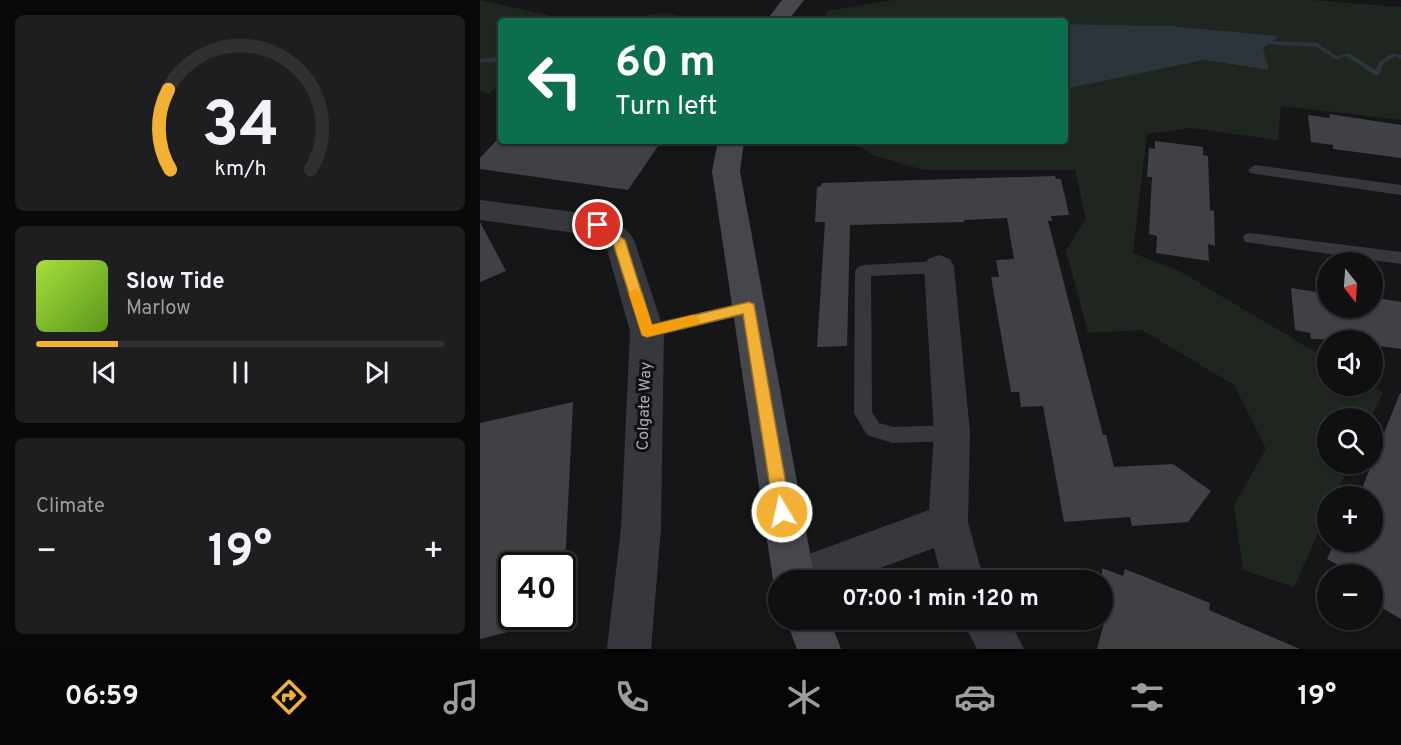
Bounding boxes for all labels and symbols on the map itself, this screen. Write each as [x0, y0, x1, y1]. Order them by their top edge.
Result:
pin [572, 199, 623, 250]
north arrow [1317, 252, 1383, 318]
street label: Colgate Way [633, 361, 657, 451]
position arrow [750, 480, 814, 544]
speed limit sign: 40 [498, 552, 576, 630]

